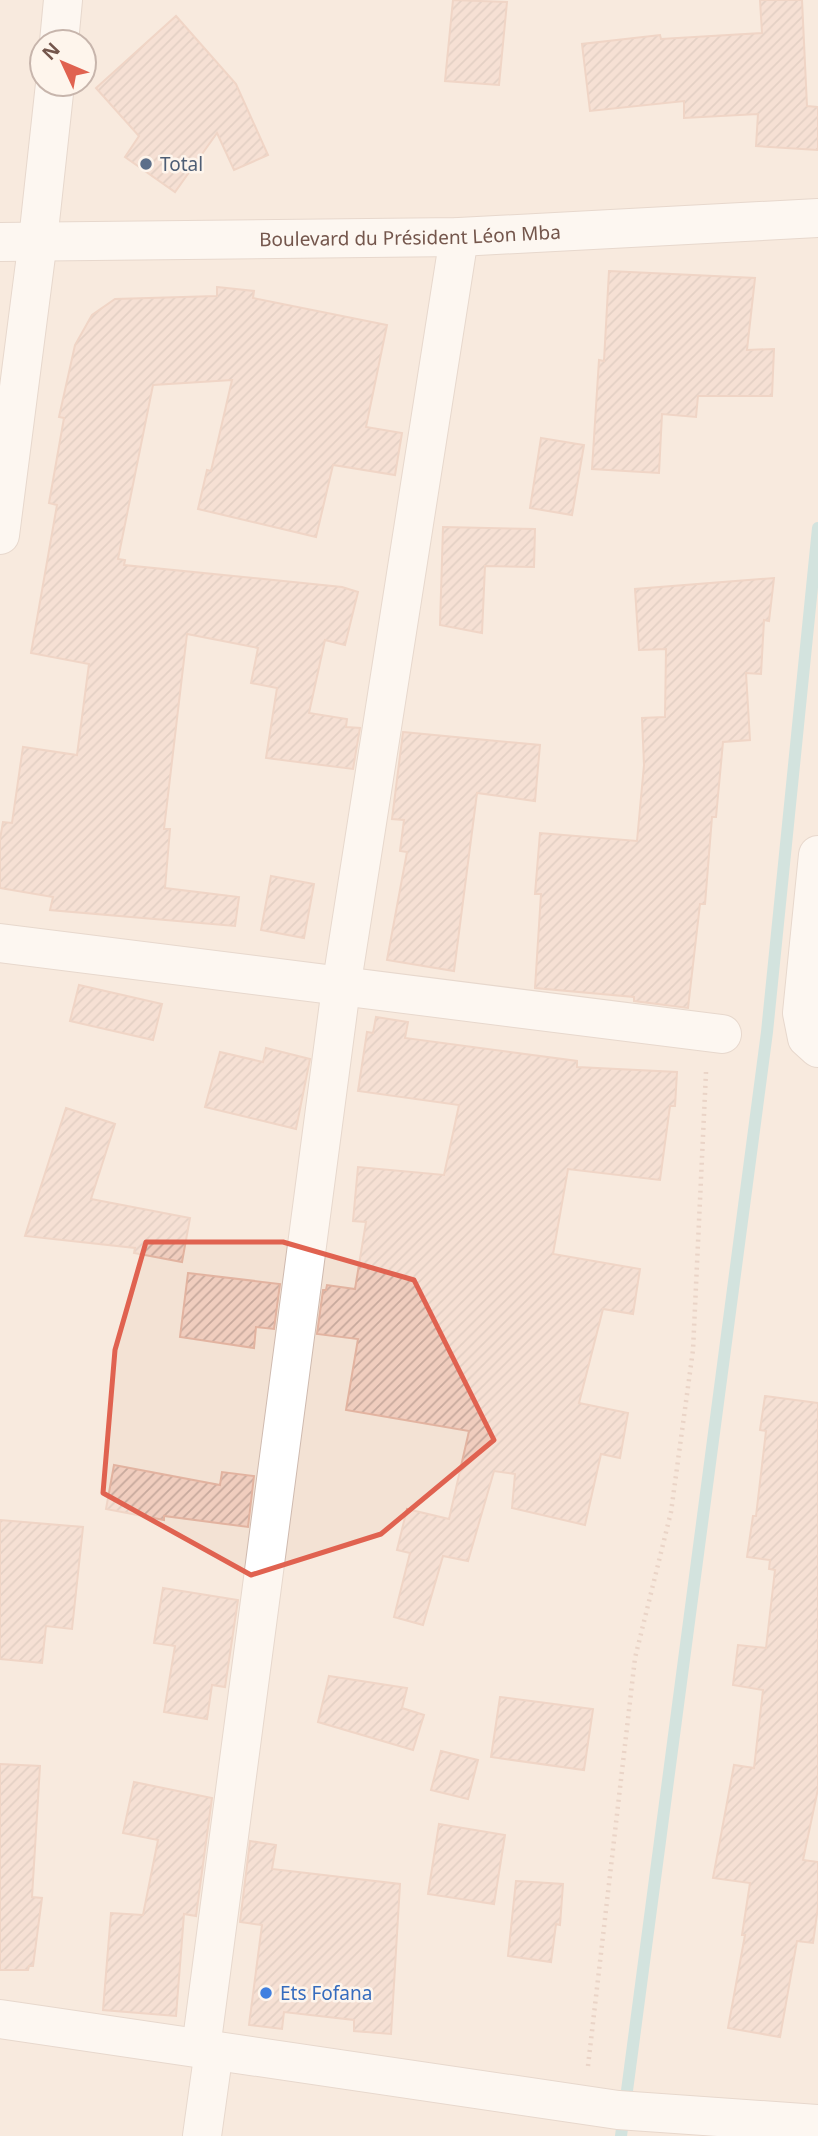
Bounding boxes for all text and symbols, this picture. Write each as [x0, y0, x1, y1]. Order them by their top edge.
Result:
north arrow [28, 28, 98, 98]
text: N [36, 37, 65, 66]
place label: Total [160, 151, 203, 177]
marker: Total [138, 156, 154, 172]
street label: Boulevard du Président Léon Mba [259, 219, 561, 252]
place label: Ets Fofana [280, 1980, 372, 2006]
marker: Ets Fofana [258, 1985, 274, 2001]

